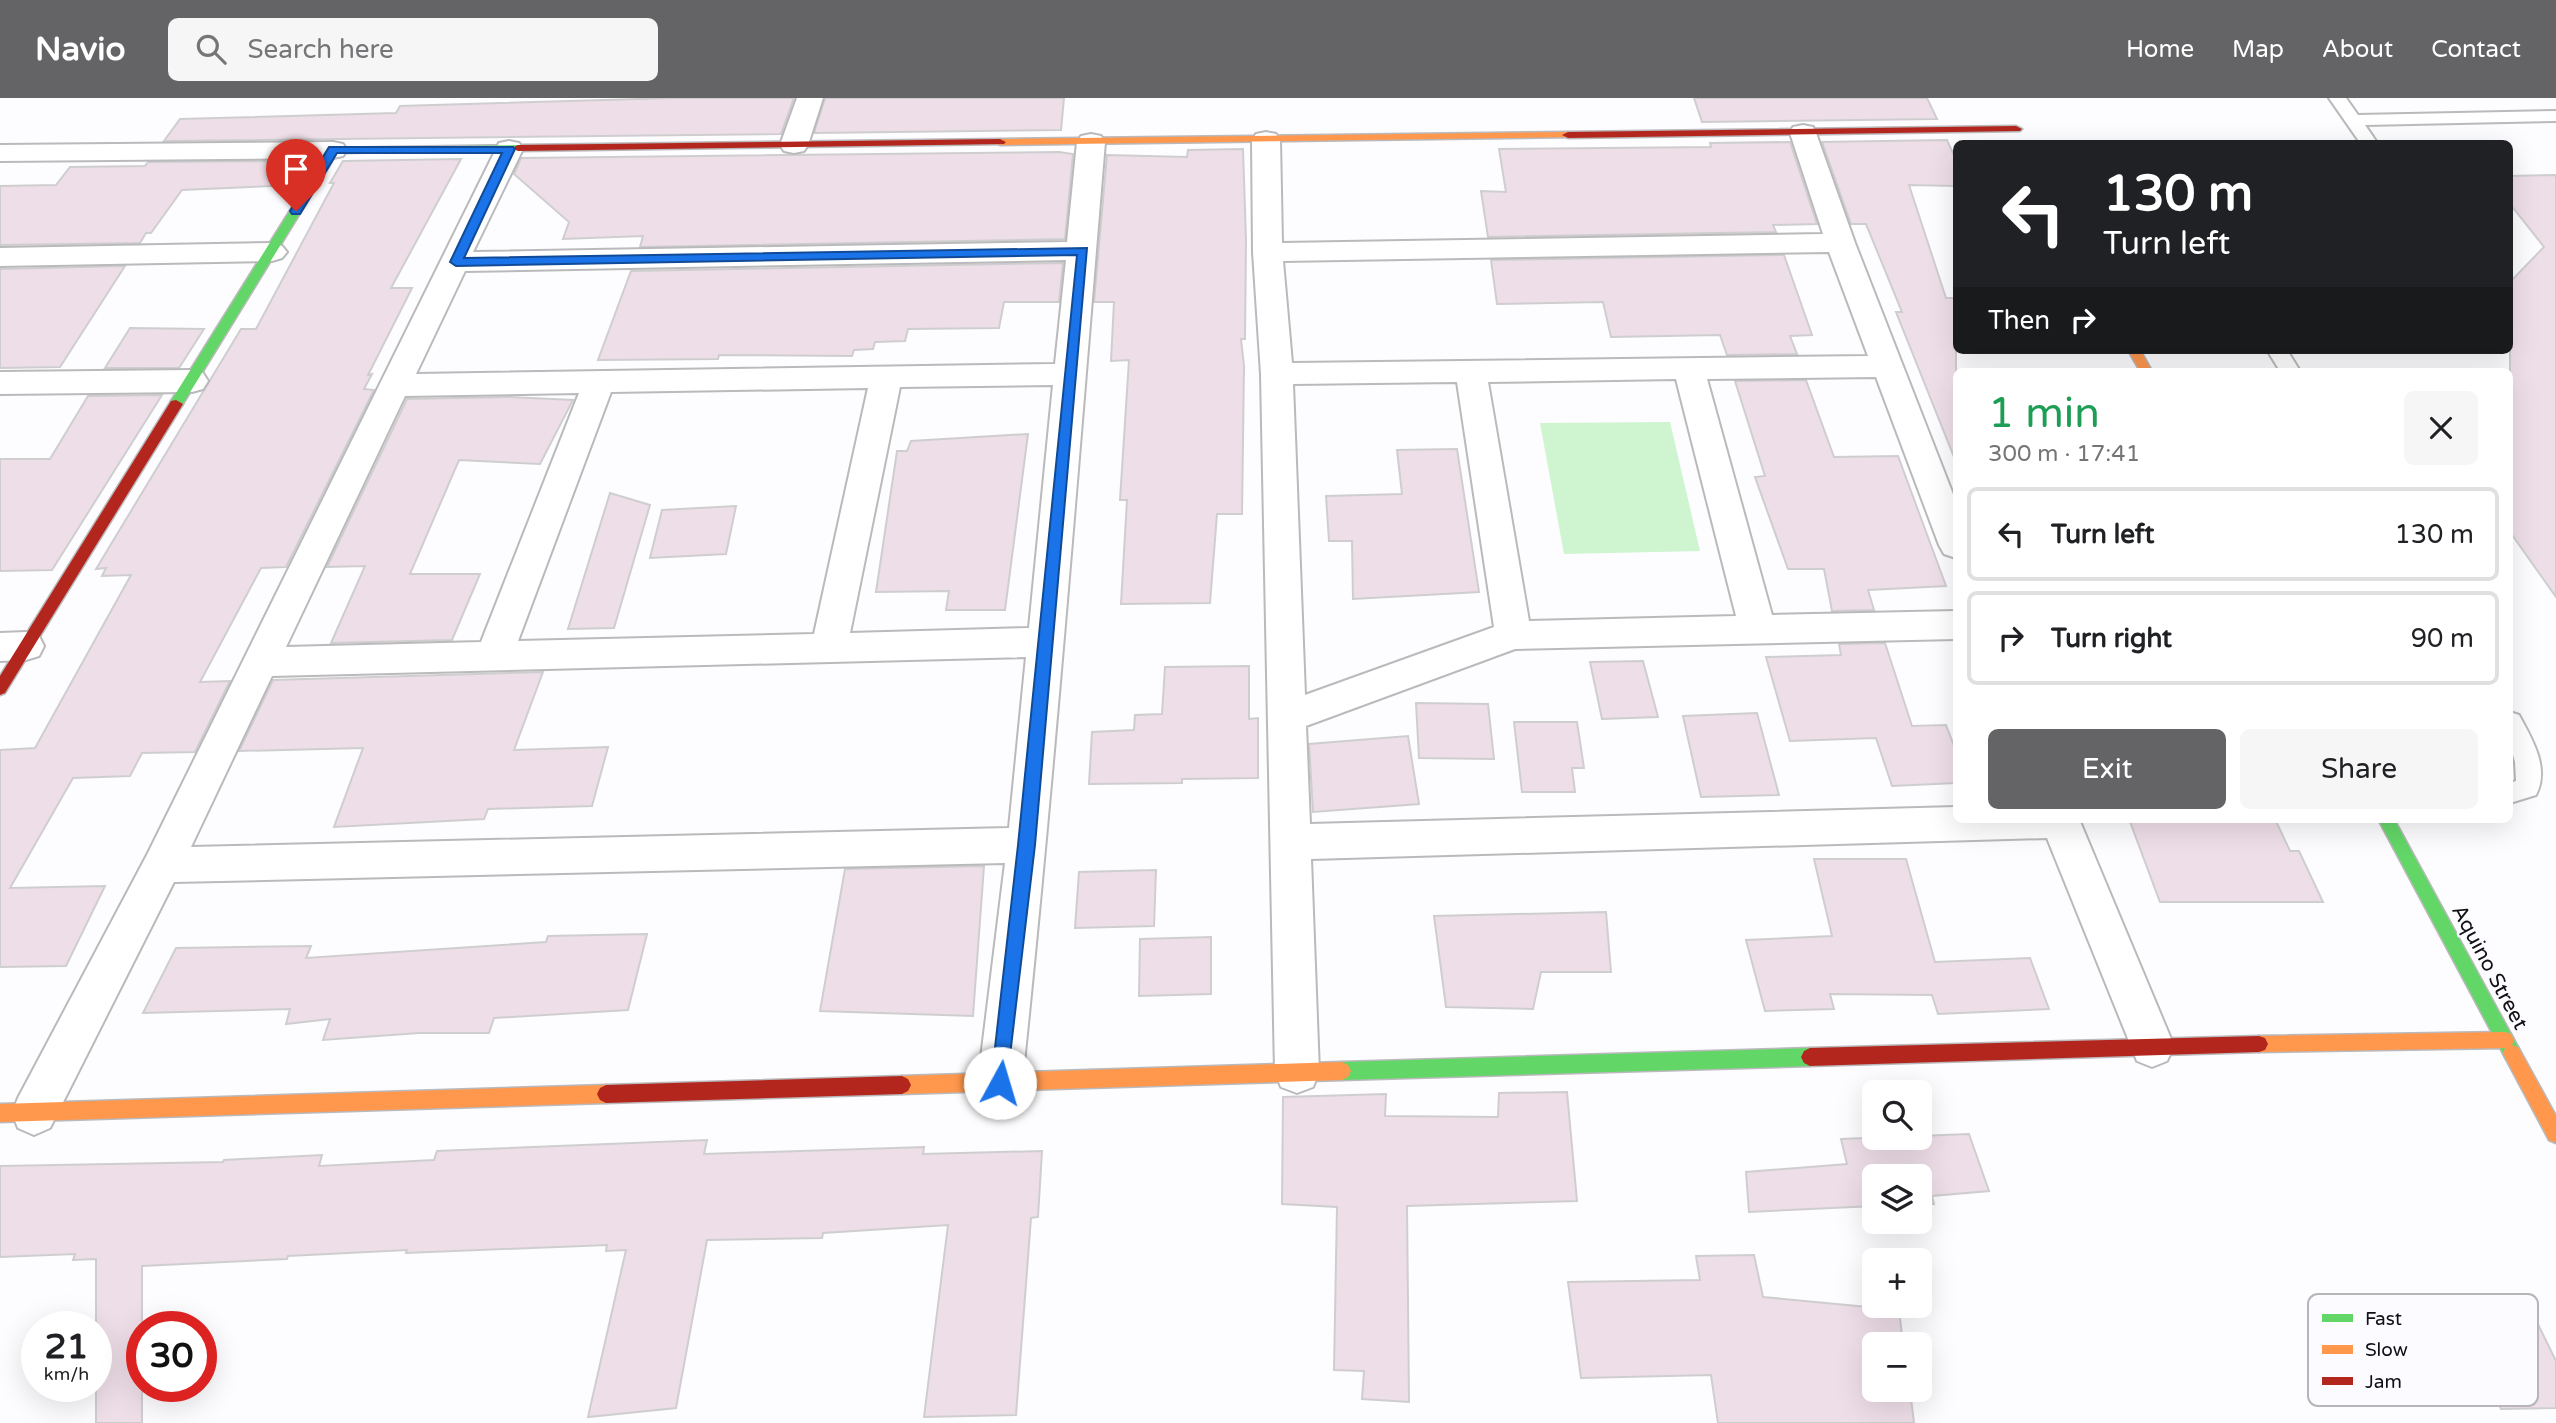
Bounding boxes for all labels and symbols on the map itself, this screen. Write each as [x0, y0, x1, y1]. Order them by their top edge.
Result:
pin [266, 139, 326, 211]
street label: Aquino Street [2446, 901, 2533, 1034]
position arrow [963, 1046, 1037, 1120]
legend [2308, 1294, 2538, 1406]
text: Fast [2365, 1308, 2402, 1330]
speed limit sign: 30 [126, 1311, 217, 1402]
text: Slow [2365, 1339, 2408, 1361]
text: Jam [2365, 1371, 2402, 1393]

